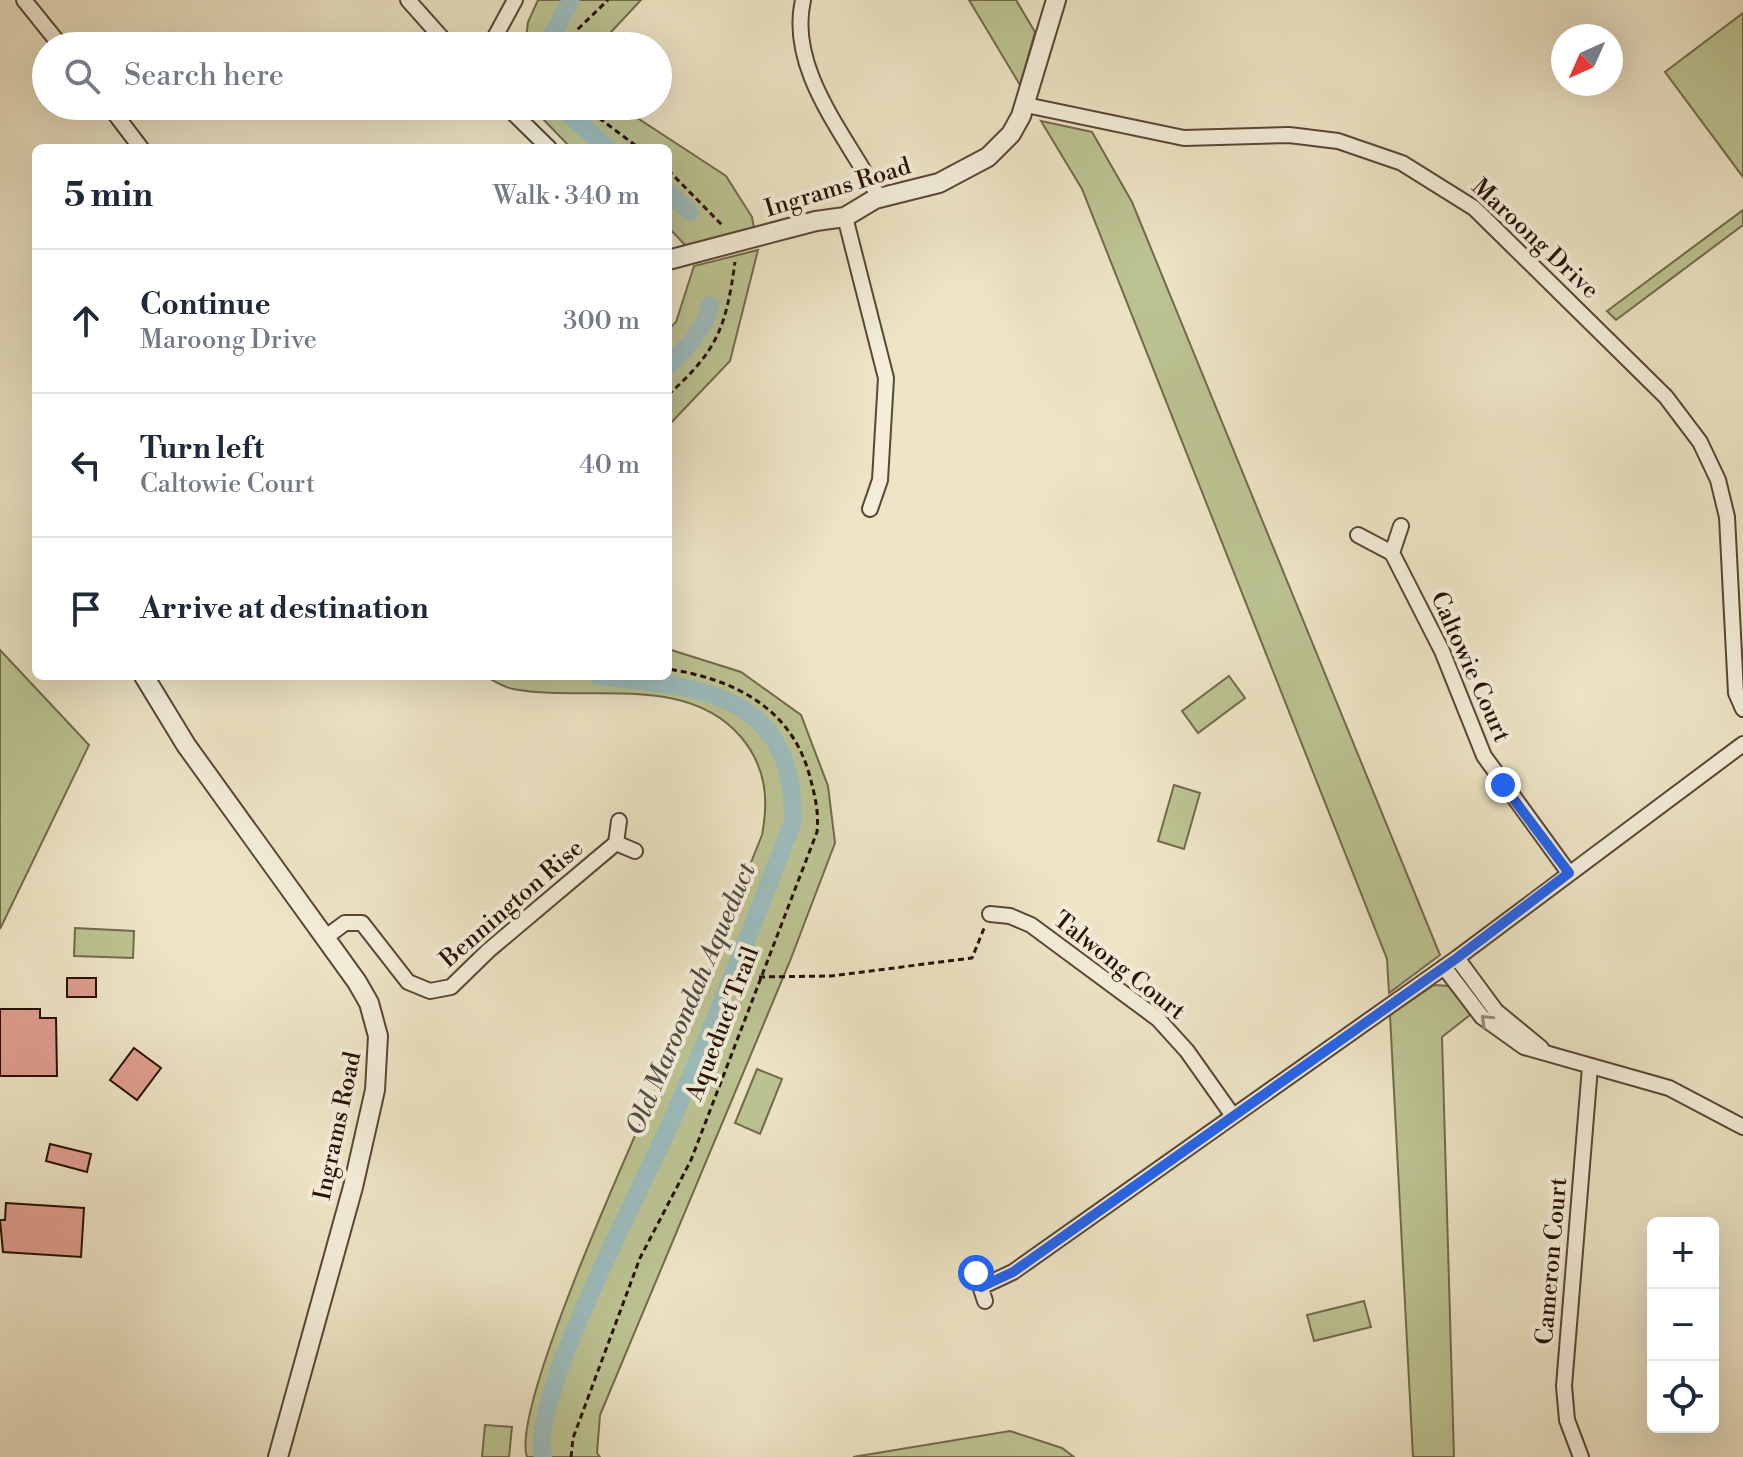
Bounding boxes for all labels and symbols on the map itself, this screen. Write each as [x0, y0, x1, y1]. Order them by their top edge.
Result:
north arrow [1551, 24, 1623, 96]
street label: Ingrams Road [761, 151, 915, 224]
street label: Maroong Drive [1465, 172, 1605, 306]
street label: Caltowie Court [1423, 587, 1517, 747]
route end [1485, 767, 1521, 803]
street label: Bennington Rise [433, 834, 590, 975]
water label: Old Maroondah Aqueduct [619, 858, 763, 1140]
street label: Talwong Court [1047, 905, 1191, 1027]
street label: Aqueduct Trail [679, 943, 766, 1106]
one-way arrow [1481, 1014, 1495, 1029]
street label: Ingrams Road [308, 1049, 368, 1203]
street label: Cameron Court [1530, 1176, 1574, 1346]
route start [958, 1255, 994, 1291]

